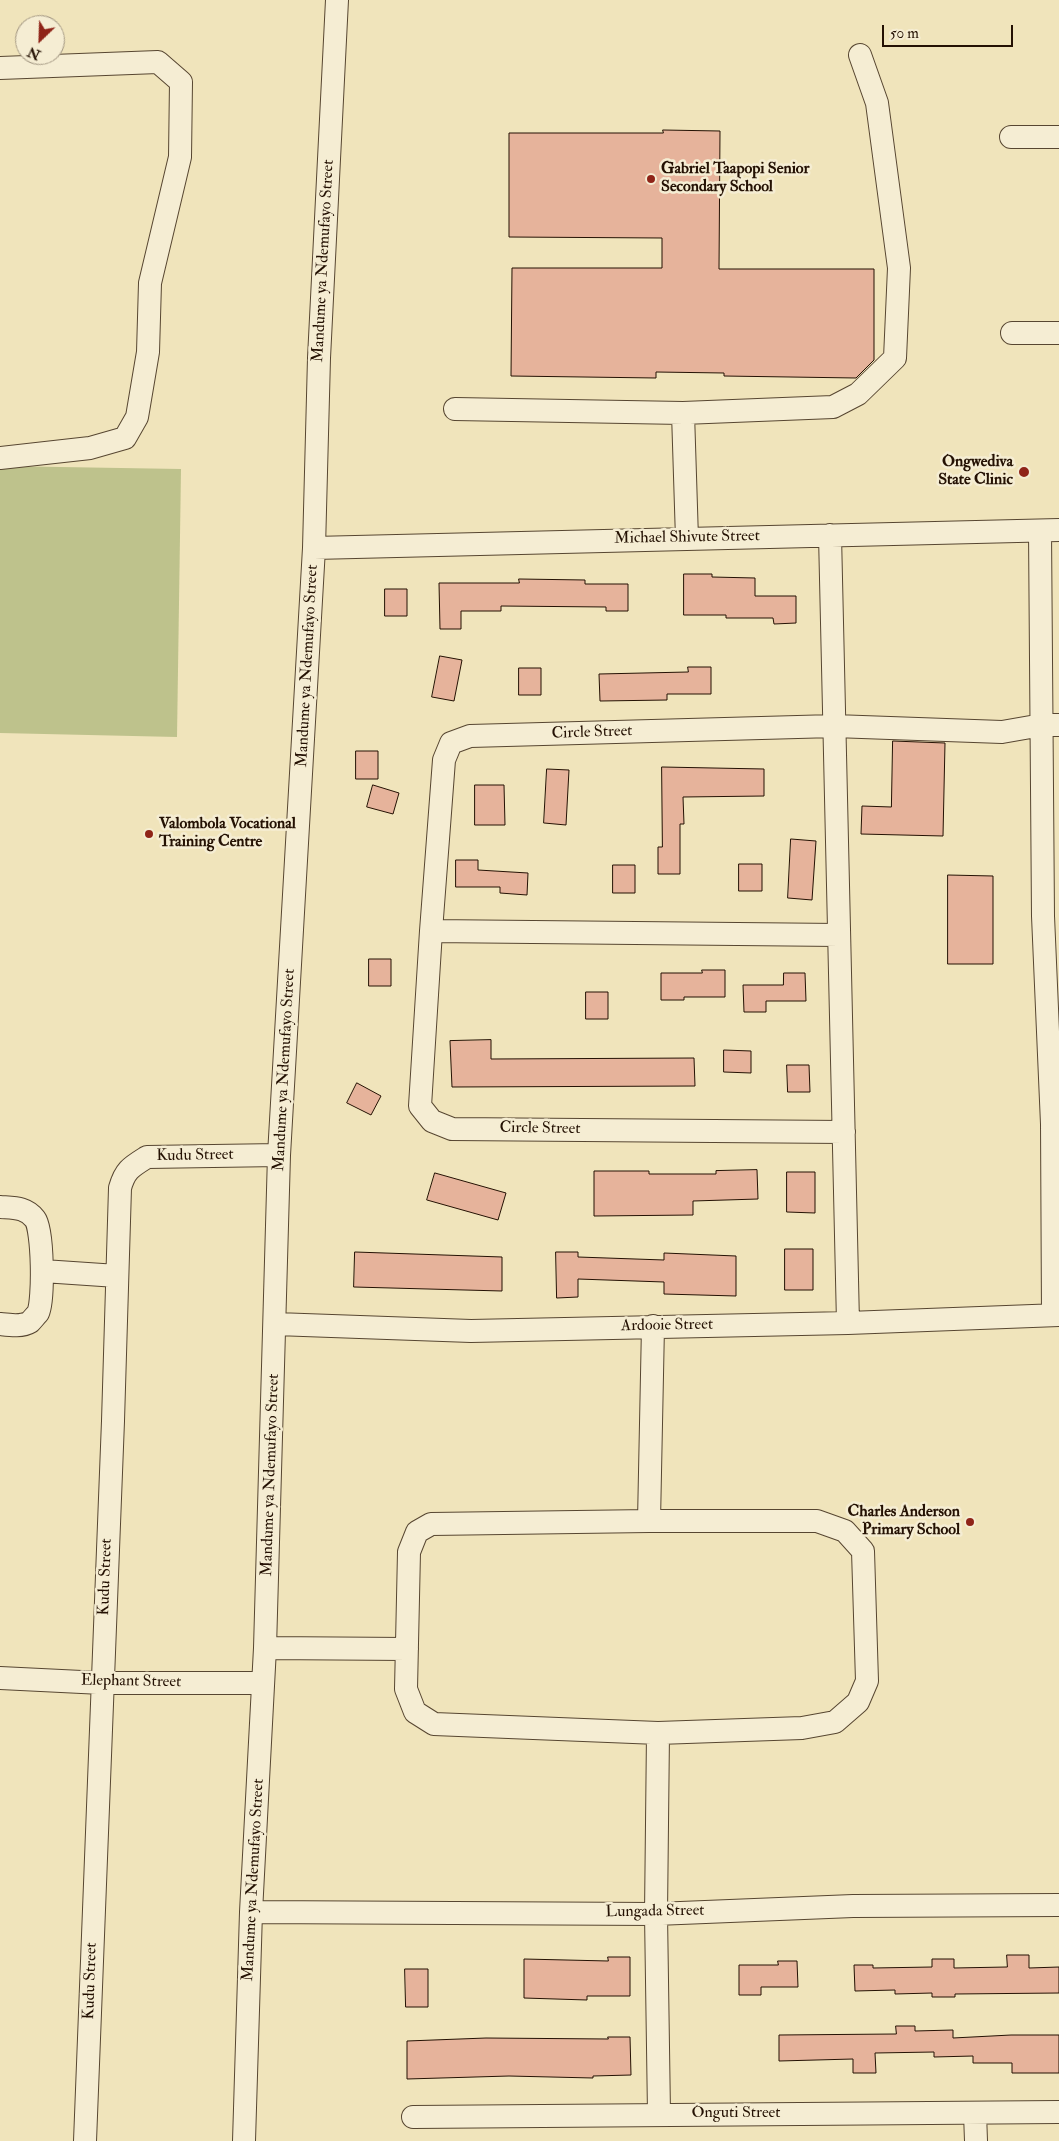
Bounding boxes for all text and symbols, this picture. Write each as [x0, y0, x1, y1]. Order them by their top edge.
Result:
north arrow [15, 15, 65, 65]
scale bar [884, 15, 1015, 47]
text: 50 m [890, 24, 919, 43]
text: N [25, 43, 43, 64]
street label: Mandume ya Ndemufayo Street [309, 159, 339, 363]
place label: Gabriel Taapopi Senior Secondary School [661, 160, 809, 198]
marker: Gabriel Taapopi Senior Secondary School [645, 173, 657, 185]
place label: Ongwediva State Clinic [938, 453, 1013, 491]
marker: Ongwediva State Clinic [1017, 465, 1031, 479]
street label: Michael Shivute Street [614, 527, 760, 549]
street label: Mandume ya Ndemufayo Street [293, 564, 323, 768]
street label: Circle Street [551, 722, 633, 744]
place label: Valombola Vocational Training Centre [159, 815, 296, 853]
marker: Valombola Vocational Training Centre [143, 828, 155, 840]
street label: Mandume ya Ndemufayo Street [270, 968, 300, 1172]
street label: Circle Street [499, 1119, 581, 1139]
street label: Kudu Street [156, 1146, 234, 1166]
street label: Ardooie Street [621, 1316, 713, 1336]
street label: Mandume ya Ndemufayo Street [258, 1373, 284, 1577]
place label: Charles Anderson Primary School [848, 1503, 960, 1541]
marker: Charles Anderson Primary School [964, 1516, 976, 1528]
street label: Kudu Street [95, 1538, 117, 1616]
street label: Elephant Street [81, 1672, 181, 1692]
street label: Mandume ya Ndemufayo Street [239, 1778, 269, 1982]
street label: Lungada Street [605, 1902, 705, 1922]
street label: Kudu Street [80, 1942, 102, 2020]
street label: Onguti Street [692, 2104, 780, 2124]

